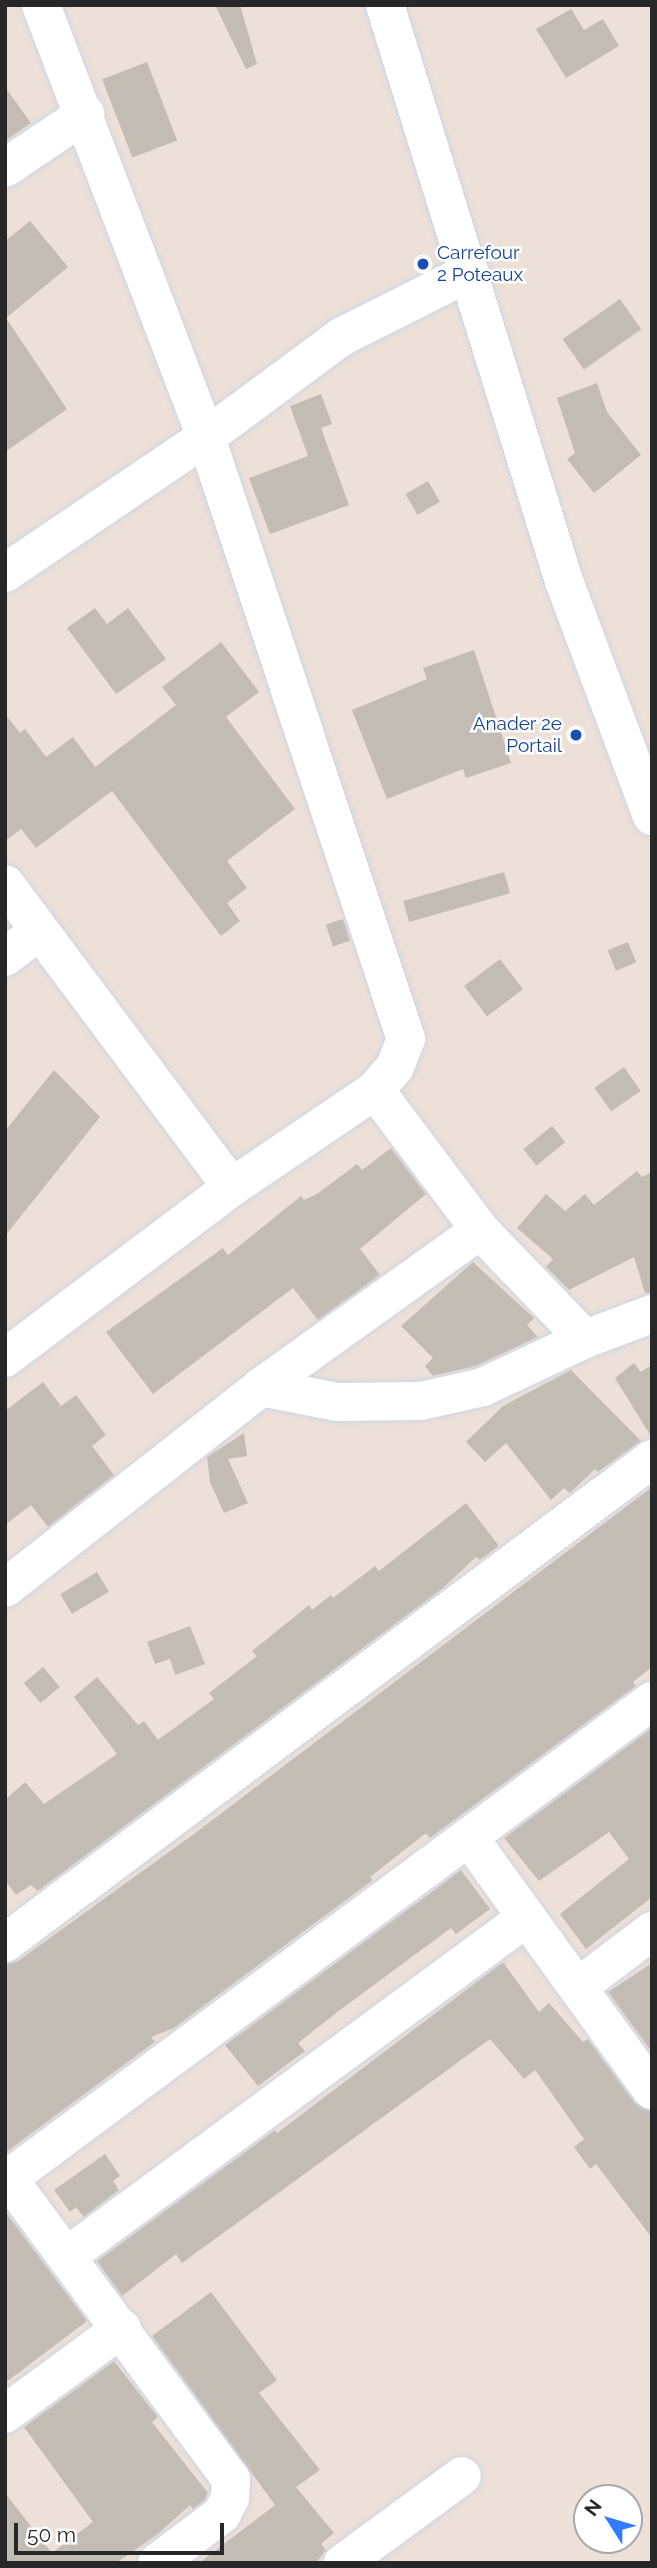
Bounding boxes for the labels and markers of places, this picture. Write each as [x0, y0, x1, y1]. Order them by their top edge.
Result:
place label: Carrefour 2 Poteaux [437, 242, 523, 286]
marker: Carrefour 2 Poteaux [415, 256, 431, 272]
place label: Anader 2e Portail [472, 713, 562, 757]
marker: Anader 2e Portail [568, 727, 584, 743]

